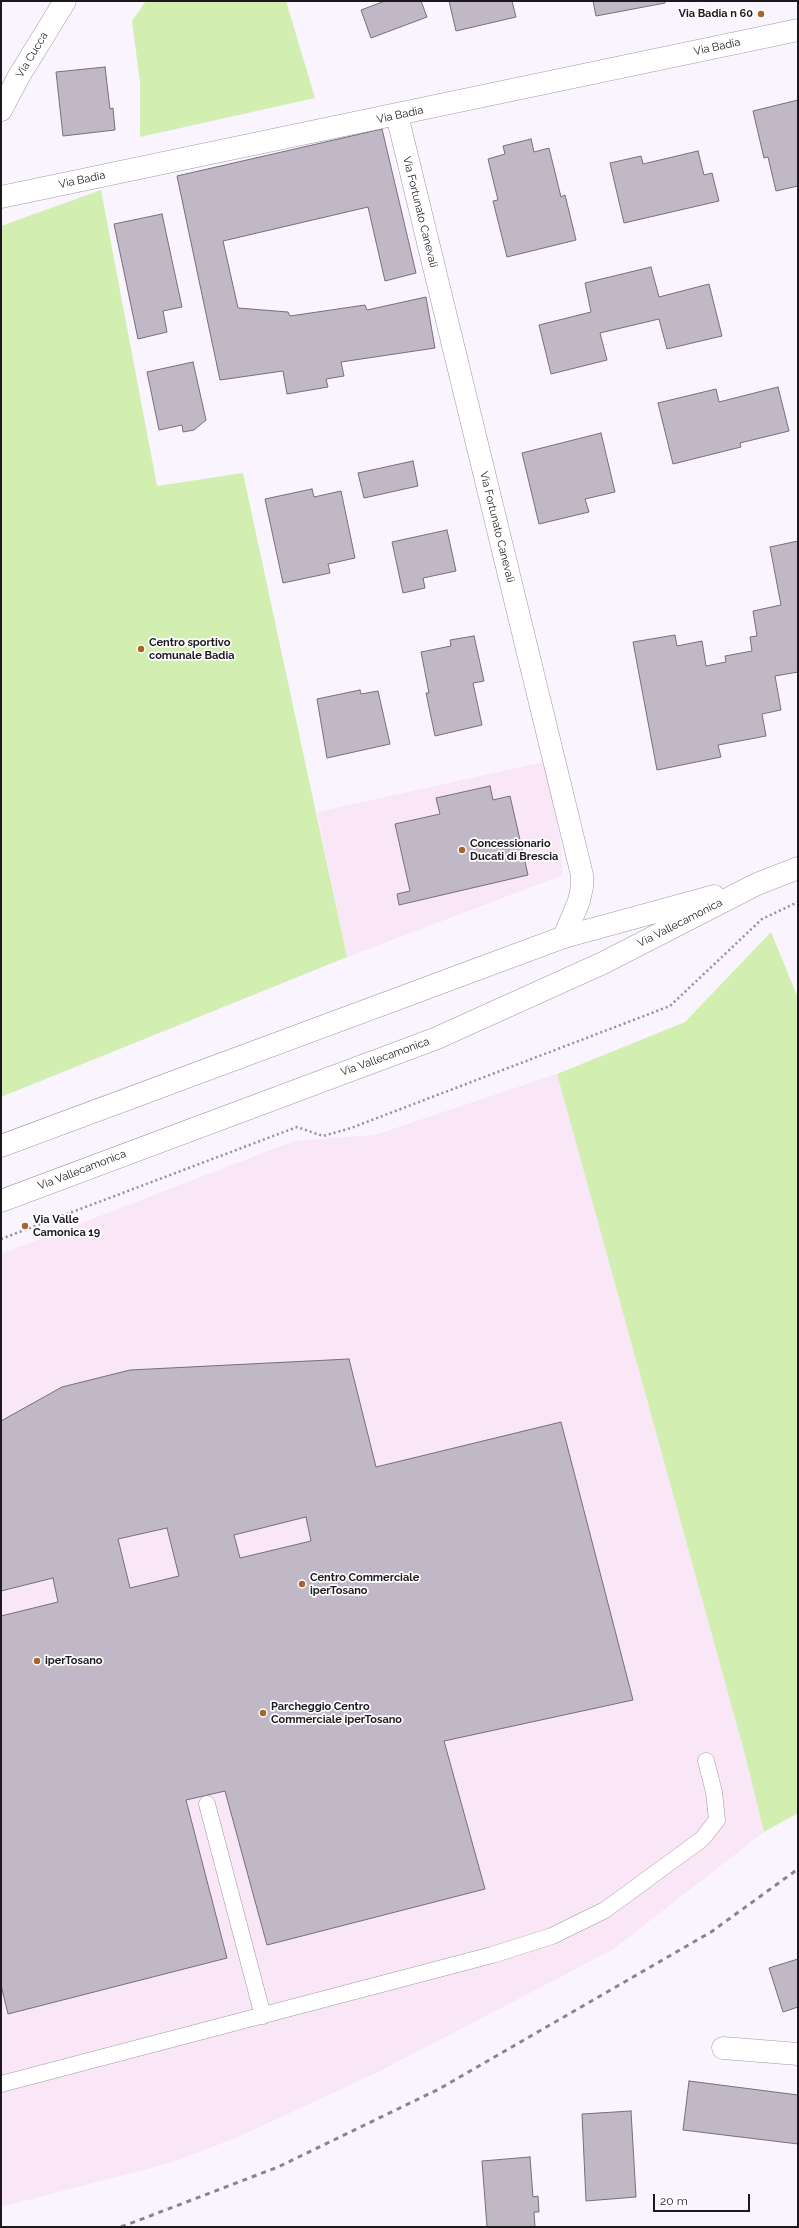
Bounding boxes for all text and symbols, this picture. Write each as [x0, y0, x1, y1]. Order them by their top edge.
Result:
place label: Via Badia n 60 [678, 7, 753, 21]
marker: Via Badia n 60 [756, 9, 766, 19]
street label: Via Cucca [13, 30, 51, 80]
street label: Via Badia [693, 36, 741, 58]
street label: Via Badia [376, 104, 424, 126]
street label: Via Fortunato Canevali [400, 155, 440, 269]
street label: Via Badia [58, 169, 106, 191]
street label: Via Fortunato Canevali [477, 470, 517, 584]
place label: Centro sportivo comunale Badia [149, 636, 235, 662]
marker: Centro sportivo comunale Badia [136, 644, 146, 654]
place label: Concessionario Ducati di Brescia [470, 837, 558, 863]
marker: Concessionario Ducati di Brescia [457, 845, 467, 855]
street label: Via Vallecamonica [635, 896, 725, 950]
street label: Via Vallecamonica [339, 1035, 431, 1079]
street label: Via Vallecamonica [36, 1147, 128, 1193]
place label: Via Valle Camonica 19 [33, 1213, 100, 1239]
marker: Via Valle Camonica 19 [20, 1221, 30, 1231]
place label: Centro Commerciale iperTosano [310, 1571, 419, 1597]
marker: Centro Commerciale iperTosano [297, 1579, 307, 1589]
place label: iperTosano [45, 1654, 103, 1668]
marker: iperTosano [32, 1656, 42, 1666]
place label: Parcheggio Centro Commerciale iperTosano [271, 1700, 402, 1726]
marker: Parcheggio Centro Commerciale iperTosano [258, 1708, 268, 1718]
scale bar [655, 2186, 752, 2212]
text: 20 m [660, 2194, 688, 2208]

